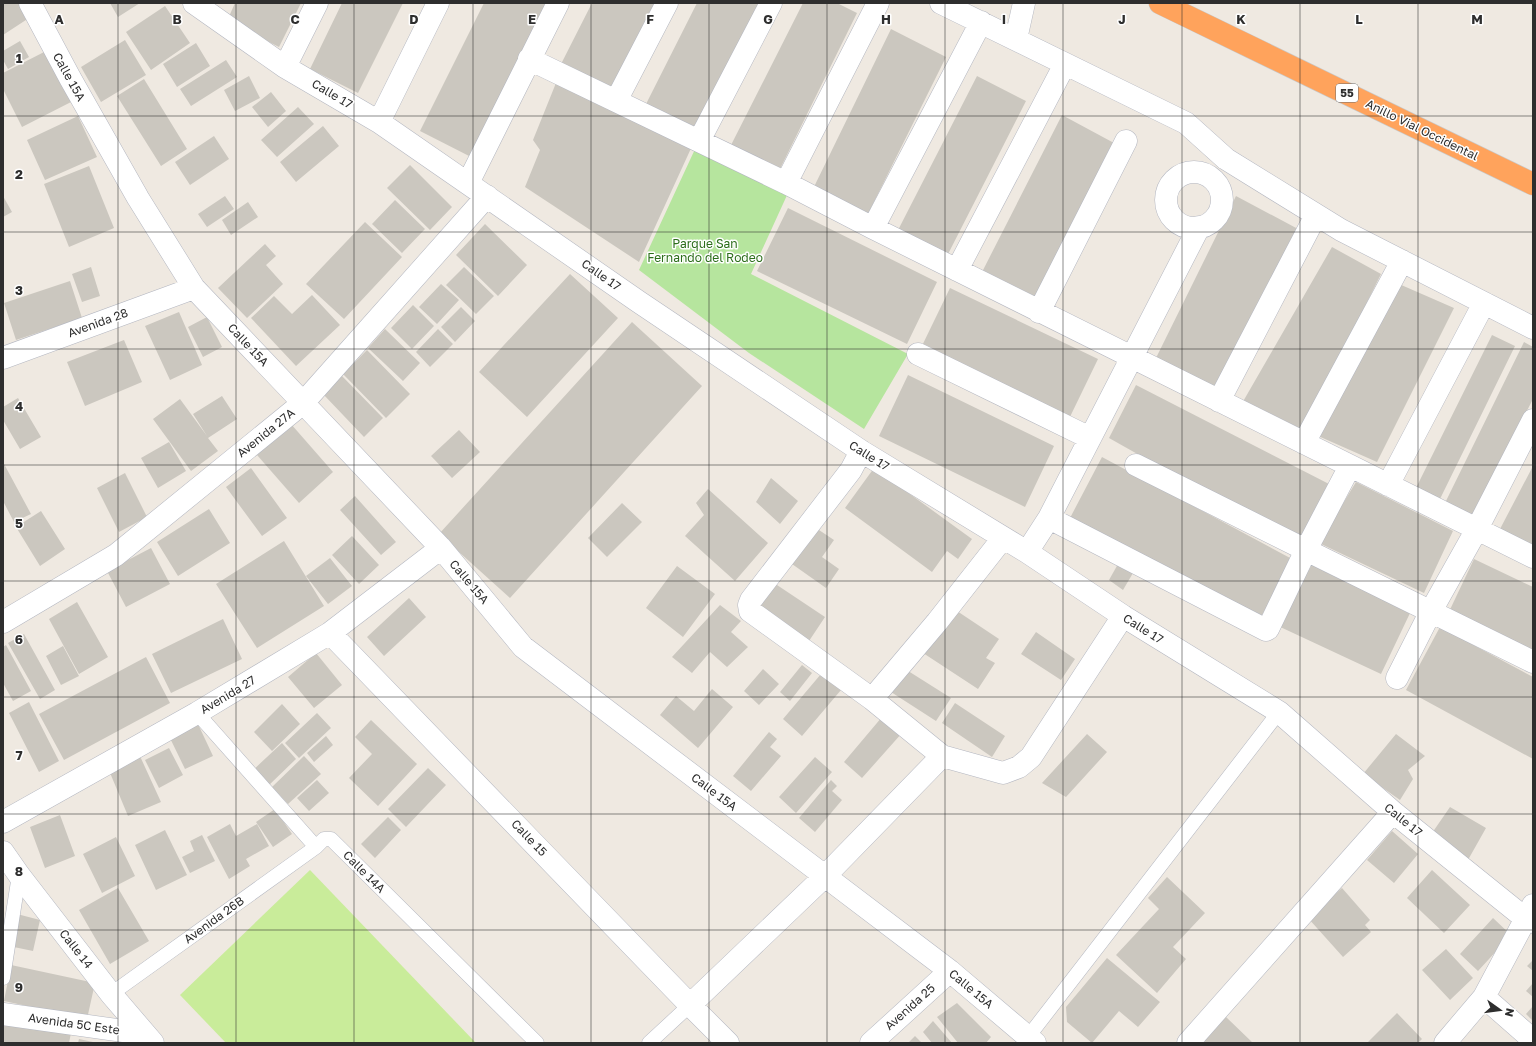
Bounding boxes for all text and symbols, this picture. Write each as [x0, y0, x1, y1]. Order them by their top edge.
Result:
text: A [54, 11, 64, 27]
text: B [172, 11, 182, 27]
text: C [290, 11, 300, 27]
text: D [409, 11, 419, 27]
text: E [528, 11, 536, 27]
text: F [646, 11, 654, 27]
text: G [763, 11, 773, 27]
text: H [881, 11, 891, 27]
text: I [1002, 11, 1006, 27]
text: J [1118, 11, 1126, 27]
text: K [1236, 11, 1246, 27]
text: L [1355, 11, 1363, 27]
text: M [1471, 11, 1483, 27]
text: 1 [16, 50, 23, 66]
street label: Calle 15A [50, 50, 89, 104]
street label: Calle 17 [309, 76, 355, 111]
road number: 55 [1336, 84, 1358, 102]
street label: Anillo Vial Occidental [1363, 96, 1481, 163]
text: 2 [15, 166, 23, 182]
park label: Parque San Fernando del Rodeo [647, 236, 763, 265]
street label: Calle 17 [579, 256, 624, 294]
text: 3 [15, 282, 23, 298]
street label: Avenida 28 [66, 305, 130, 340]
street label: Calle 15A [225, 320, 272, 369]
text: 4 [15, 398, 23, 414]
street label: Avenida 27A [234, 405, 298, 460]
street label: Calle 17 [846, 437, 892, 474]
text: 5 [15, 515, 23, 531]
street label: Calle 15A [447, 556, 492, 607]
street label: Calle 17 [1120, 610, 1166, 647]
text: 6 [15, 631, 23, 647]
street label: Avenida 27 [197, 672, 258, 717]
text: 7 [15, 747, 23, 763]
street label: Calle 15A [689, 770, 740, 814]
street label: Calle 17 [1381, 800, 1425, 839]
street label: Calle 15 [508, 816, 550, 859]
street label: Calle 14A [340, 847, 389, 896]
text: 8 [15, 863, 23, 879]
street label: Avenida 26B [181, 893, 247, 946]
street label: Calle 14 [56, 926, 96, 971]
street label: Calle 15A [946, 966, 997, 1011]
text: 9 [15, 979, 23, 995]
street label: Avenida 25 [881, 980, 938, 1033]
north arrow [1480, 990, 1520, 1030]
text: N [1503, 1007, 1518, 1018]
street label: Avenida 5C Este [27, 1010, 121, 1037]

